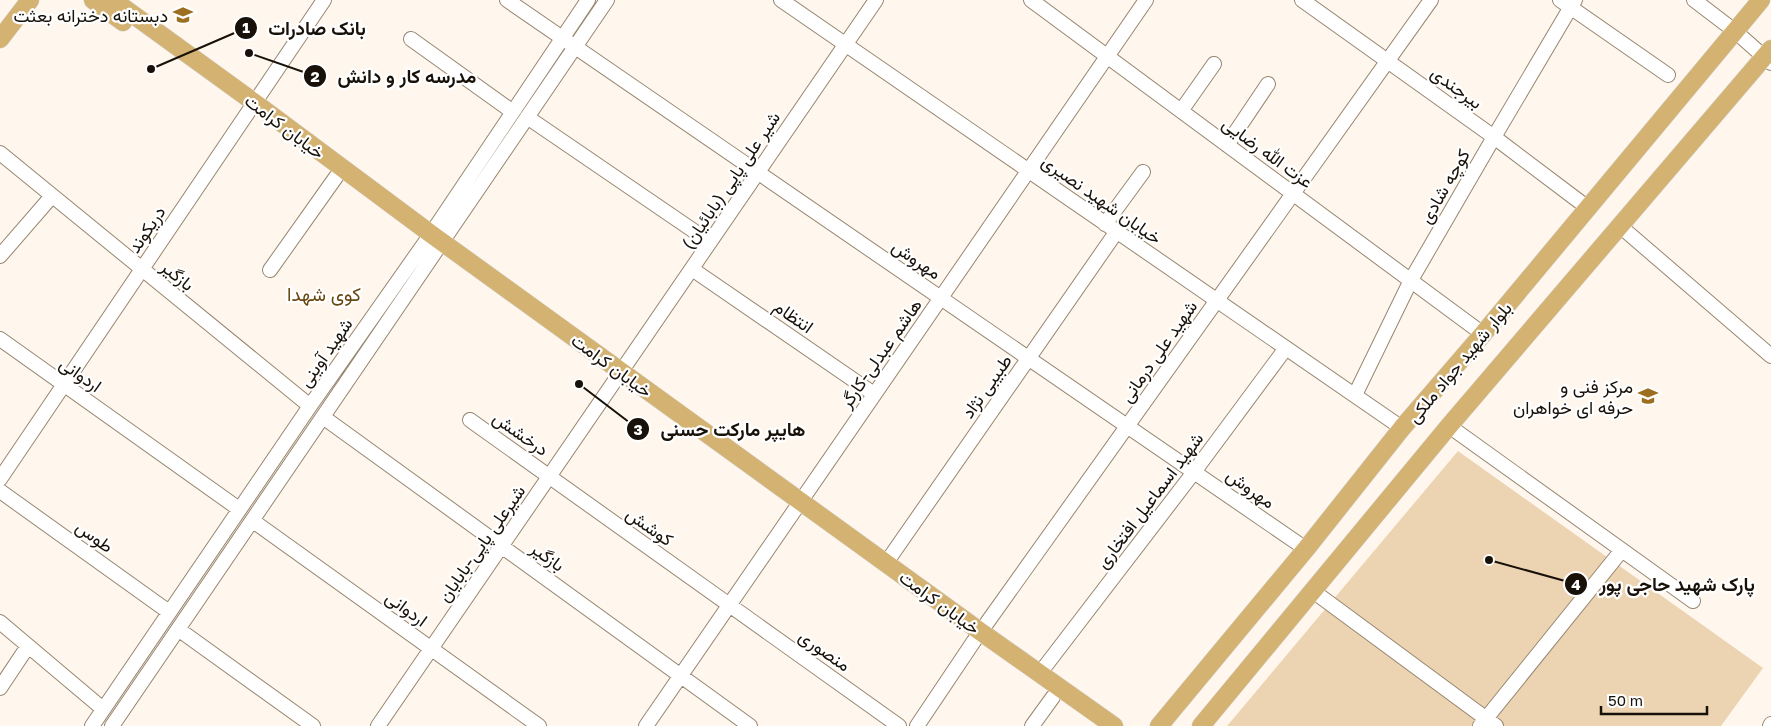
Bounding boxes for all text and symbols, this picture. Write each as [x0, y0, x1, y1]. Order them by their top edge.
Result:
place label: دبستانه دخترانه بعثت [14, 4, 168, 27]
school or university icon: دبستانه دخترانه بعثت [172, 4, 194, 26]
callout: بانک صادرات [233, 11, 376, 45]
text: بانک صادرات [268, 16, 366, 41]
text: 1 [242, 18, 250, 36]
callout: مدرسه کار و دانش [303, 59, 486, 93]
street label: بیرجندی [1426, 61, 1487, 114]
text: مدرسه کار و دانش [338, 64, 476, 89]
text: 2 [310, 67, 320, 85]
street label: خیابان کرامت [240, 89, 329, 164]
street label: شیر علی پاپی (بابائیان) [676, 107, 786, 254]
street label: عزت الله رضایی [1218, 112, 1318, 193]
street label: کوچه شادی [1414, 145, 1476, 228]
street label: خیابان شهید نصیری [1037, 150, 1166, 249]
street label: دریکوند [122, 201, 171, 257]
street label: مهروش [888, 235, 946, 284]
street label: بازگیر [155, 254, 199, 296]
district label: کوی شهدا [287, 282, 361, 306]
street label: هاشم عبدلی-کارگر [834, 294, 927, 414]
street label: انتظام [769, 295, 818, 339]
street label: شهید علی درمانی [1115, 296, 1202, 407]
street label: بلوار شهید جواد ملکی [1402, 297, 1517, 428]
street label: شهید آوینی [293, 313, 358, 391]
street label: خیابان کرامت [567, 328, 657, 402]
street label: طبیبی نژاد [956, 350, 1017, 423]
street label: اردوانی [55, 352, 106, 397]
place label: مرکز فنی و حرفه ای خواهران [1513, 375, 1633, 419]
school or university icon: مرکز فنی و حرفه ای خواهران [1637, 385, 1659, 407]
street label: درخشش [488, 406, 553, 461]
callout: هایپر مارکت حسنی [625, 412, 815, 446]
text: هایپر مارکت حسنی [661, 417, 805, 443]
text: 3 [633, 420, 643, 438]
street label: شهید اسماعیل افتخاری [1091, 428, 1208, 573]
street label: مهروش [1222, 463, 1280, 513]
street label: شیرعلی پاپی-بابایان [433, 480, 531, 607]
street label: کوشش [622, 502, 678, 551]
street label: طوس [71, 515, 118, 558]
street label: بازگیر [525, 536, 569, 576]
street label: خیابان کرامت [895, 565, 985, 639]
callout: پارک شهید حاجی پور [1564, 567, 1765, 601]
text: پارک شهید حاجی پور [1598, 572, 1755, 598]
text: 4 [1571, 575, 1581, 593]
street label: اردوانی [381, 585, 432, 631]
street label: منصوری [794, 624, 855, 676]
scale bar [1601, 684, 1707, 716]
text: 50 m [1608, 691, 1643, 709]

